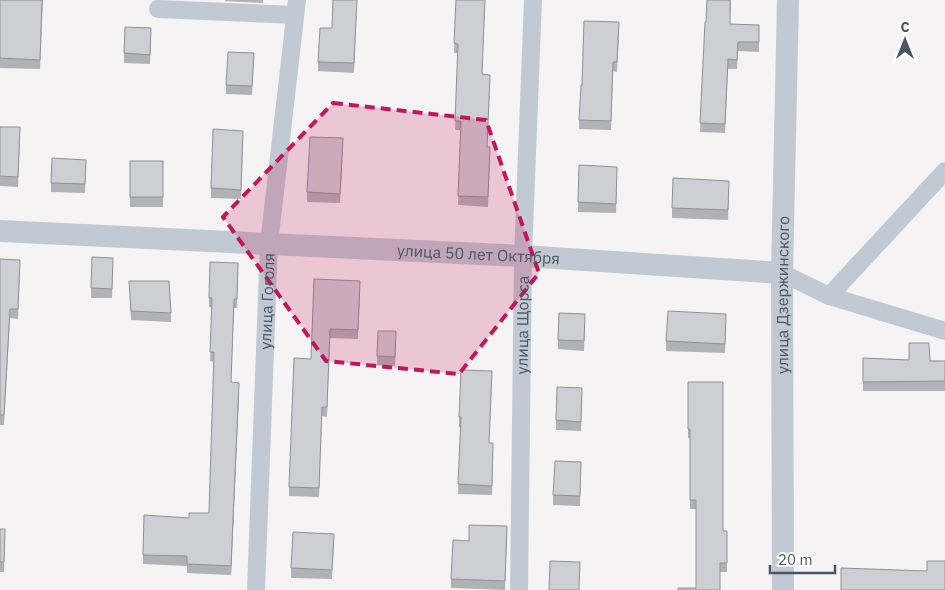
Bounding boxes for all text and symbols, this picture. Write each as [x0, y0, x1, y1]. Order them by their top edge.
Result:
north arrow [880, 15, 930, 65]
text: С [900, 18, 910, 36]
street label: улица Дзержинского [772, 216, 793, 374]
street label: улица 50 лет Октября [397, 240, 561, 268]
street label: улица Гоголя [255, 253, 279, 350]
street label: улица Щорса [512, 275, 533, 375]
scale bar [770, 542, 835, 574]
text: 20 m [778, 550, 813, 569]

